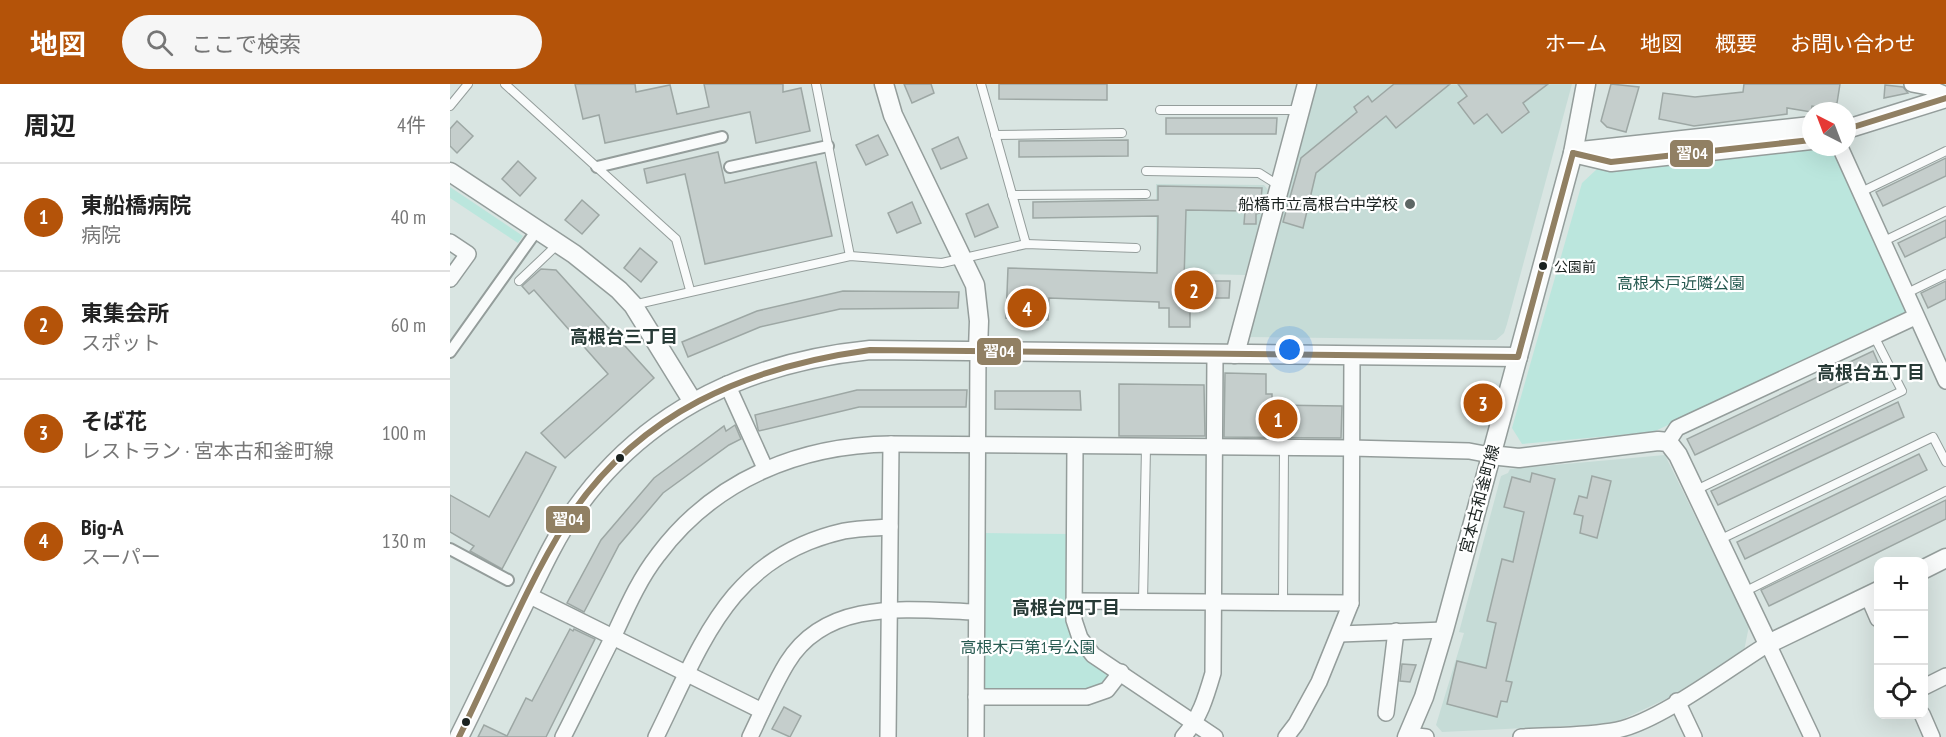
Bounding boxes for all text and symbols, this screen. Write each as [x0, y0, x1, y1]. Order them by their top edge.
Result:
search box [122, 15, 542, 69]
text: 地図 [30, 25, 86, 62]
icon: search [143, 26, 176, 59]
text: ここで検索 [191, 30, 301, 58]
text: ホーム [1545, 30, 1607, 57]
text: 地図 [1640, 30, 1682, 57]
text: 概要 [1715, 30, 1757, 57]
text: お問い合わせ [1790, 30, 1916, 57]
north arrow [1802, 102, 1856, 156]
text: 周辺 [24, 109, 76, 142]
text: 4件 [397, 112, 426, 138]
line badge: 習04 [1669, 139, 1714, 168]
text: 習04 [1676, 143, 1708, 163]
text: 東船橋病院 [81, 191, 191, 219]
place label: 船橋市立高根台中学校 [1238, 194, 1398, 214]
marker: 船橋市立高根台中学校 [1403, 197, 1417, 211]
text: 1 [39, 204, 48, 230]
text: 40 m [391, 204, 426, 230]
text: 病院 [81, 222, 121, 248]
place label: 公園前 [1554, 258, 1596, 276]
marker: 公園前 [1537, 260, 1549, 272]
pin: 2 [1174, 268, 1214, 312]
park label: 高根木戸近隣公園 [1617, 273, 1745, 293]
pin: 4 [1008, 286, 1046, 330]
text: 東集会所 [81, 299, 169, 327]
text: 2 [39, 312, 48, 338]
text: 60 m [391, 312, 426, 338]
district label: 高根台三丁目 [570, 325, 678, 348]
text: スポット [81, 330, 161, 356]
your location [1275, 335, 1304, 364]
line badge: 習04 [976, 337, 1022, 366]
text: 習04 [983, 341, 1015, 361]
district label: 高根台五丁目 [1817, 361, 1925, 384]
pin: 3 [1464, 380, 1502, 426]
pin: 1 [1258, 396, 1298, 442]
text: そば花 [81, 407, 147, 435]
text: 3 [39, 420, 48, 446]
text: 100 m [382, 420, 426, 446]
text: レストラン · 宮本古和釜町線 [81, 438, 334, 464]
street label: 宮本古和釜町線 [1455, 442, 1503, 556]
unlabelled marker [614, 452, 626, 464]
line badge: 習04 [545, 505, 591, 534]
text: 習04 [552, 509, 584, 529]
text: Big-A [81, 513, 124, 541]
text: 4 [39, 528, 48, 554]
text: 130 m [382, 528, 426, 554]
text: スーパー [81, 544, 161, 570]
map controls [1874, 557, 1928, 719]
button: + [1874, 557, 1928, 611]
district label: 高根台四丁目 [1012, 596, 1120, 619]
button: − [1874, 611, 1928, 665]
park label: 高根木戸第1号公園 [960, 637, 1096, 657]
button: locate [1874, 665, 1928, 719]
unlabelled marker [460, 716, 472, 728]

